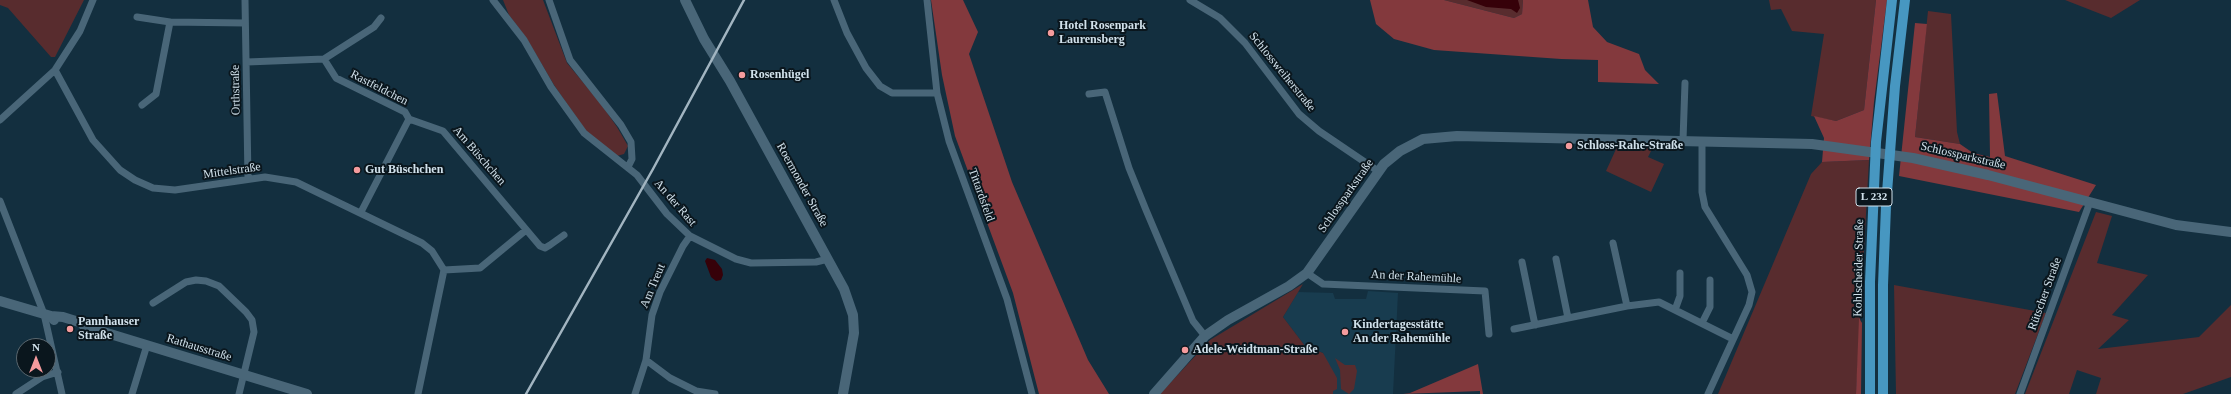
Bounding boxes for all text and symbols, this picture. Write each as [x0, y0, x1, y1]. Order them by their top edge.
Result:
place label: Hotel Rosenpark Laurensberg [1059, 19, 1146, 47]
marker: Hotel Rosenpark Laurensberg [1046, 28, 1056, 38]
street label: Schlossweiherstraße [1246, 29, 1318, 115]
street label: Orthstraße [228, 65, 244, 115]
street label: Rastfeldchen [348, 67, 410, 109]
place label: Rosenhügel [750, 68, 809, 82]
marker: Rosenhügel [737, 70, 747, 80]
street label: Am Büschchen [449, 123, 509, 189]
place label: Schloss-Rahe-Straße [1577, 139, 1683, 153]
street label: Schlossparkstraße [1919, 139, 2007, 173]
street label: Roermonder Straße [773, 141, 831, 229]
marker: Schloss-Rahe-Straße [1564, 141, 1574, 151]
street label: Schlossparkstraße [1315, 156, 1377, 236]
street label: Mittelstraße [202, 160, 262, 182]
place label: Gut Büschchen [365, 163, 443, 177]
marker: Gut Büschchen [352, 165, 362, 175]
street label: Tittardsfeld [965, 166, 997, 224]
street label: An der Rast [651, 177, 699, 229]
road number: L 232 [1856, 188, 1892, 206]
street label: Kohlscheider Straße [1851, 219, 1867, 317]
street label: Rütscher Straße [2025, 256, 2065, 332]
street label: Am Treut [637, 262, 669, 310]
street label: An der Rahemühle [1370, 267, 1462, 287]
place label: Pannhauser Straße [78, 315, 139, 343]
place label: Kindertagesstätte An der Rahemühle [1353, 318, 1450, 346]
marker: Pannhauser Straße [65, 324, 75, 334]
marker: Kindertagesstätte An der Rahemühle [1340, 327, 1350, 337]
street label: Rathausstraße [165, 331, 233, 365]
north arrow [16, 338, 56, 378]
text: N [32, 341, 40, 353]
place label: Adele-Weidtman-Straße [1193, 343, 1318, 357]
marker: Adele-Weidtman-Straße [1180, 345, 1190, 355]

